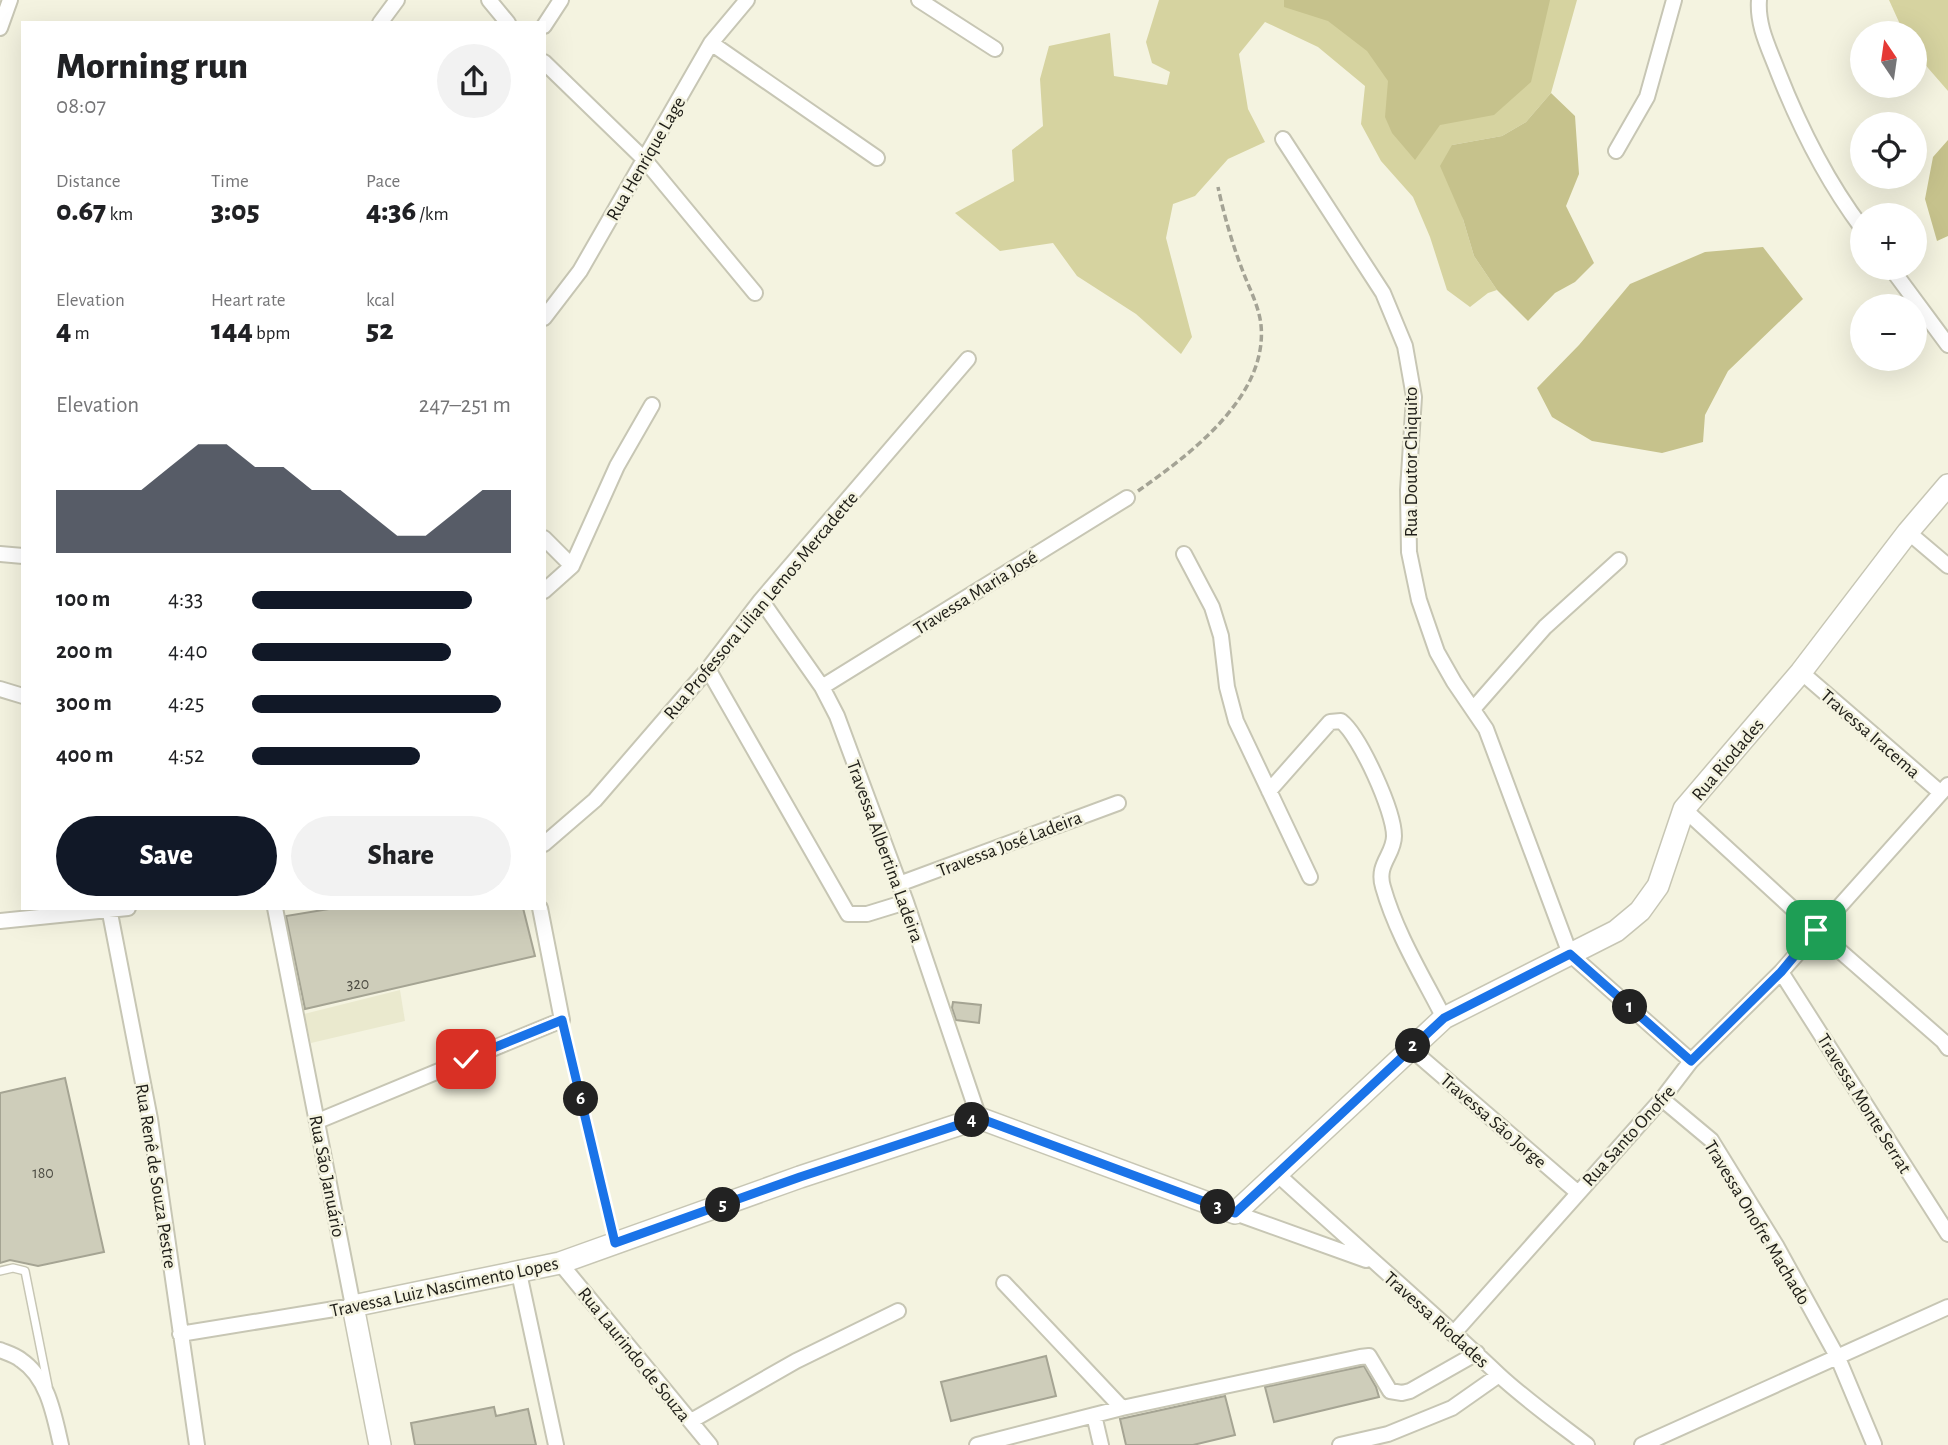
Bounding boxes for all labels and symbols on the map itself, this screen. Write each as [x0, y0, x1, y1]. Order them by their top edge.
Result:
north arrow [1850, 21, 1927, 98]
street label: Rua Henrique Lage [603, 94, 689, 224]
street label: Rua Doutor Chiquito [1402, 387, 1421, 537]
street label: Rua Professora Lilian Lemos Mercadette [660, 489, 862, 723]
street label: Travessa Maria José [911, 548, 1041, 639]
street label: Travessa Iracema [1817, 686, 1923, 782]
street label: Rua Riodades [1689, 715, 1768, 805]
street label: Travessa Albertina Ladeira [843, 758, 926, 945]
street label: Travessa José Ladeira [935, 808, 1085, 881]
pin [1786, 900, 1846, 960]
house number: 320 [347, 976, 369, 992]
pin: 1 [1612, 990, 1648, 1024]
pin: 2 [1396, 1028, 1430, 1064]
pin [436, 1029, 496, 1089]
street label: Travessa Monte Serrat [1813, 1031, 1914, 1177]
street label: Travessa São Jorge [1436, 1070, 1550, 1172]
street label: Rua Renê de Souza Pestre [132, 1082, 180, 1270]
pin: 6 [564, 1082, 598, 1116]
street label: Rua Santo Onofre [1579, 1082, 1679, 1190]
pin: 4 [954, 1102, 990, 1138]
street label: Rua São Januário [305, 1114, 348, 1239]
street label: Travessa Onofre Machado [1700, 1137, 1813, 1308]
house number: 180 [32, 1165, 54, 1181]
pin: 5 [706, 1188, 740, 1222]
pin: 3 [1200, 1190, 1236, 1224]
street label: Travessa Luiz Nascimento Lopes [328, 1254, 560, 1321]
street label: Travessa Riodades [1380, 1268, 1492, 1372]
street label: Rua Laurindo de Souza [574, 1284, 694, 1426]

